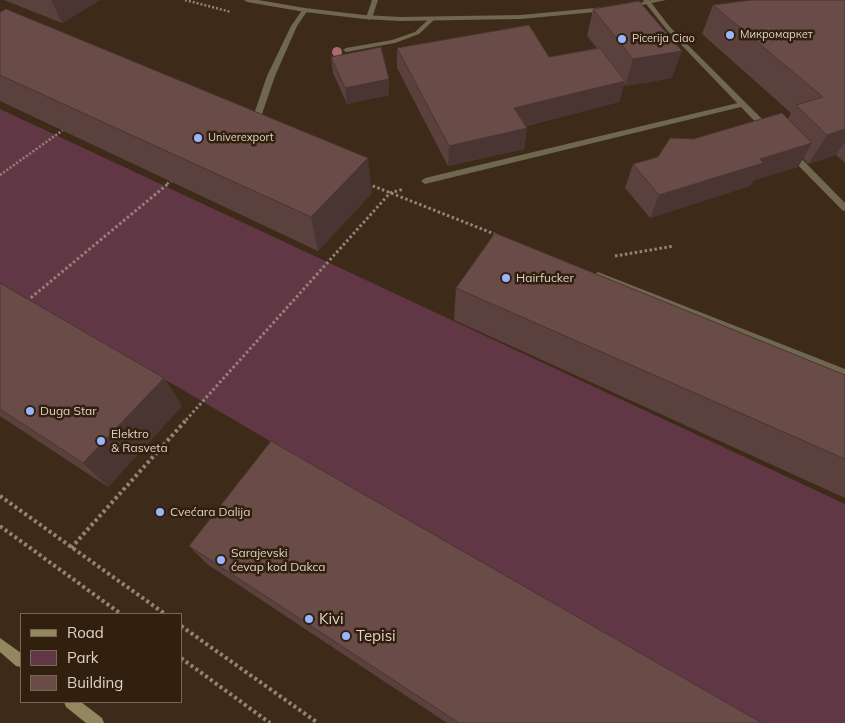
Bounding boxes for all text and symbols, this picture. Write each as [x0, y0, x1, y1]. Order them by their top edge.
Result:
place label: Микромаркет [740, 28, 813, 42]
marker: Микромаркет [724, 29, 736, 41]
place label: Picerija Ciao [632, 32, 695, 46]
marker: Picerija Ciao [616, 33, 628, 45]
place label: Univerexport [208, 131, 274, 145]
marker: Univerexport [192, 132, 204, 144]
place label: Hairfucker [516, 271, 574, 285]
marker: Hairfucker [500, 272, 512, 284]
place label: Duga Star [40, 404, 97, 418]
marker: Duga Star [24, 405, 36, 417]
place label: Elektro & Rasveta [111, 427, 168, 455]
marker: Elektro & Rasveta [95, 435, 107, 447]
place label: Cvećara Dalija [170, 505, 250, 519]
marker: Cvećara Dalija [154, 506, 166, 518]
place label: Sarajevski ćevap kod Dakca [231, 546, 326, 574]
marker: Sarajevski ćevap kod Dakca [215, 554, 227, 566]
place label: Kivi [319, 610, 344, 628]
legend [20, 613, 182, 703]
marker: Kivi [303, 613, 315, 625]
text: Road [67, 623, 104, 642]
place label: Tepisi [356, 627, 396, 645]
marker: Tepisi [340, 630, 352, 642]
text: Park [67, 648, 99, 667]
text: Building [67, 673, 123, 692]

